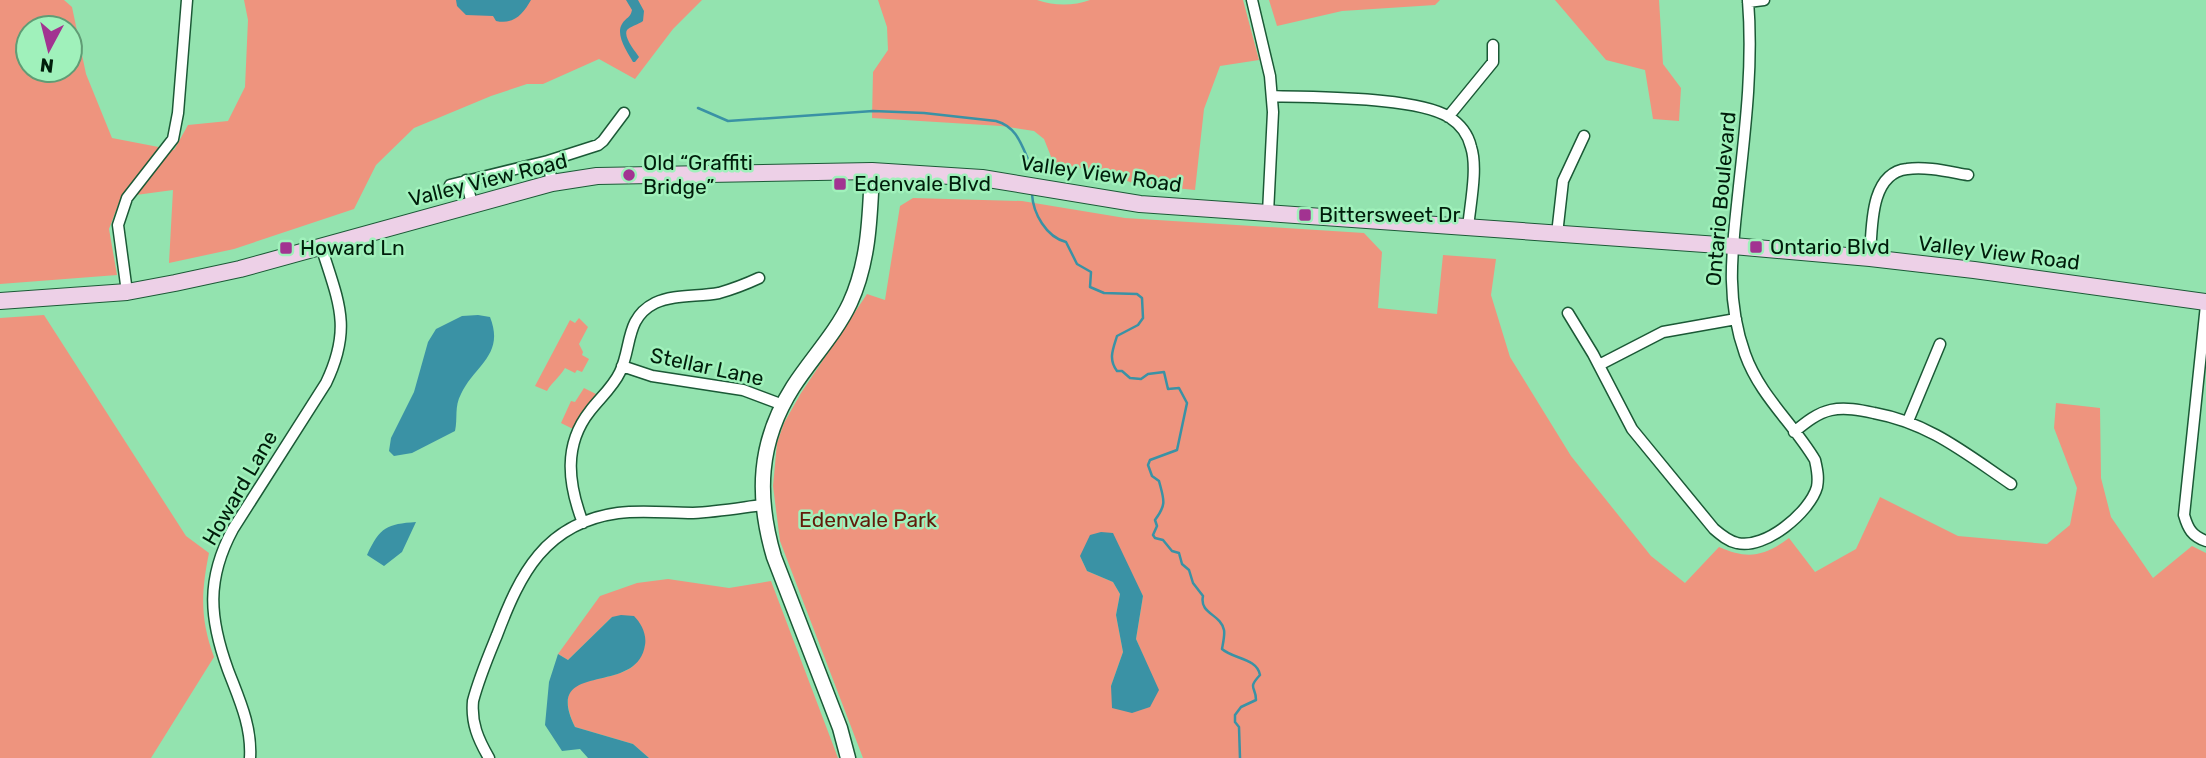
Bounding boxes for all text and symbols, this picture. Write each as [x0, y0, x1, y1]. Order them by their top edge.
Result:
north arrow [14, 14, 84, 84]
text: N [39, 53, 55, 78]
street label: Ontario Boulevard [1700, 111, 1741, 287]
street label: Valley View Road [406, 148, 570, 211]
place label: Old “Graffiti Bridge” [643, 150, 753, 199]
street label: Valley View Road [1019, 150, 1183, 197]
marker: Old “Graffiti Bridge” [621, 167, 637, 183]
place label: Edenvale Blvd [854, 171, 991, 196]
marker: Edenvale Blvd [832, 176, 848, 192]
place label: Bittersweet Dr [1319, 202, 1461, 227]
marker: Bittersweet Dr [1297, 207, 1313, 223]
street label: Valley View Road [1917, 230, 2081, 275]
place label: Ontario Blvd [1770, 234, 1890, 259]
place label: Howard Ln [300, 235, 405, 260]
marker: Ontario Blvd [1748, 239, 1764, 255]
marker: Howard Ln [278, 240, 294, 256]
street label: Stellar Lane [648, 342, 766, 391]
street label: Howard Lane [197, 426, 282, 550]
park label: Edenvale Park [799, 507, 937, 532]

